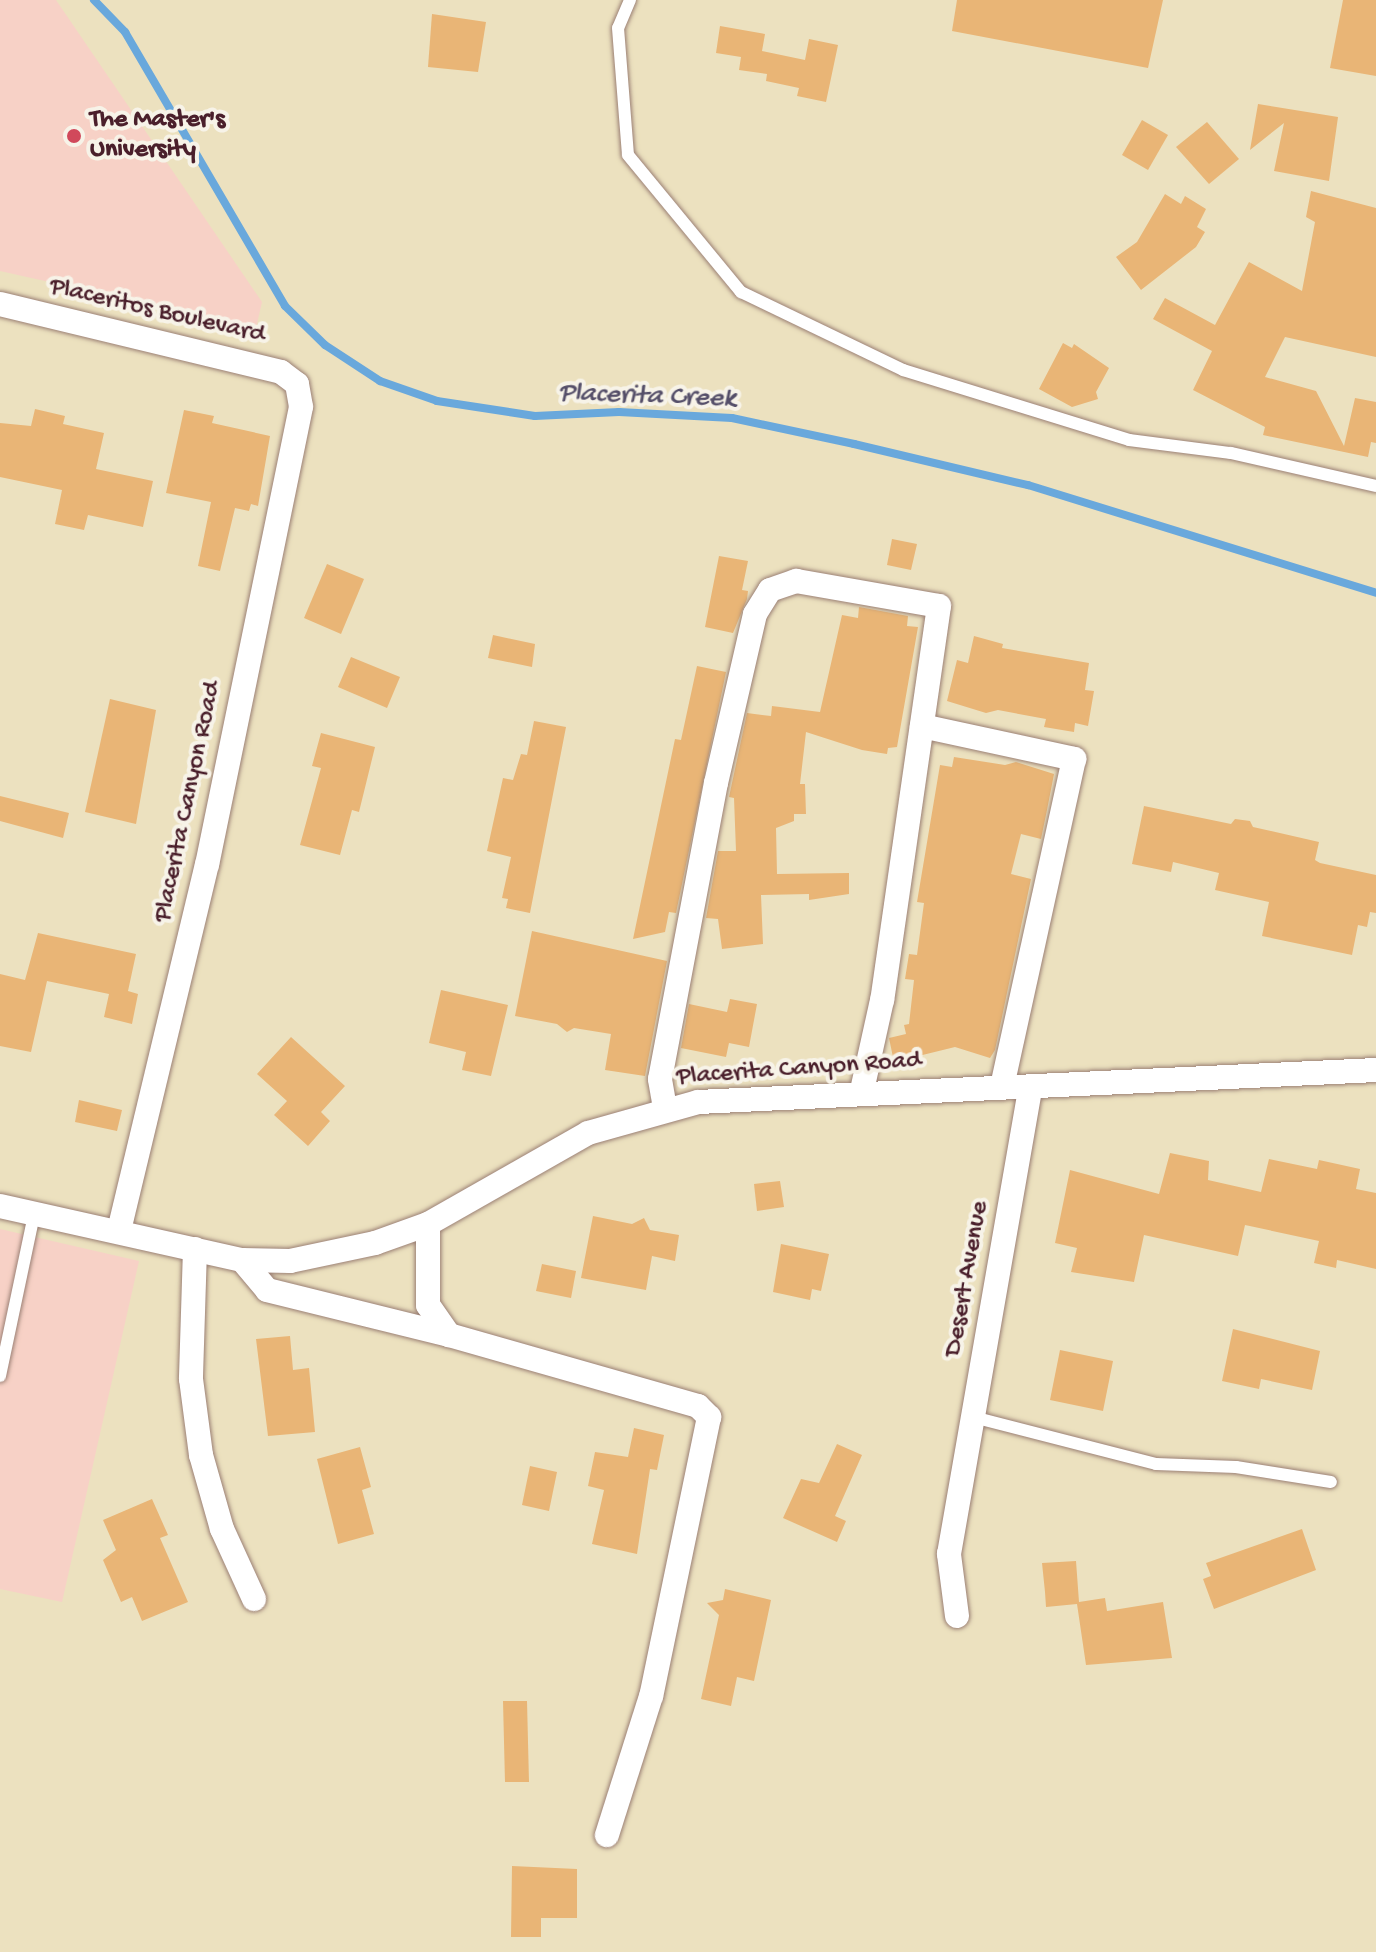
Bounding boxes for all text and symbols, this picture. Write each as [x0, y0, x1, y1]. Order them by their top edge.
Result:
place label: The Master's University [90, 105, 225, 166]
marker: The Master's University [65, 127, 83, 145]
street label: Placeritos Boulevard [46, 272, 268, 352]
water label: Placerita Creek [558, 377, 736, 417]
street label: Placerita Canyon Road [148, 679, 230, 925]
street label: Placerita Canyon Road [676, 1046, 922, 1094]
street label: Desert Avenue [939, 1199, 997, 1359]

